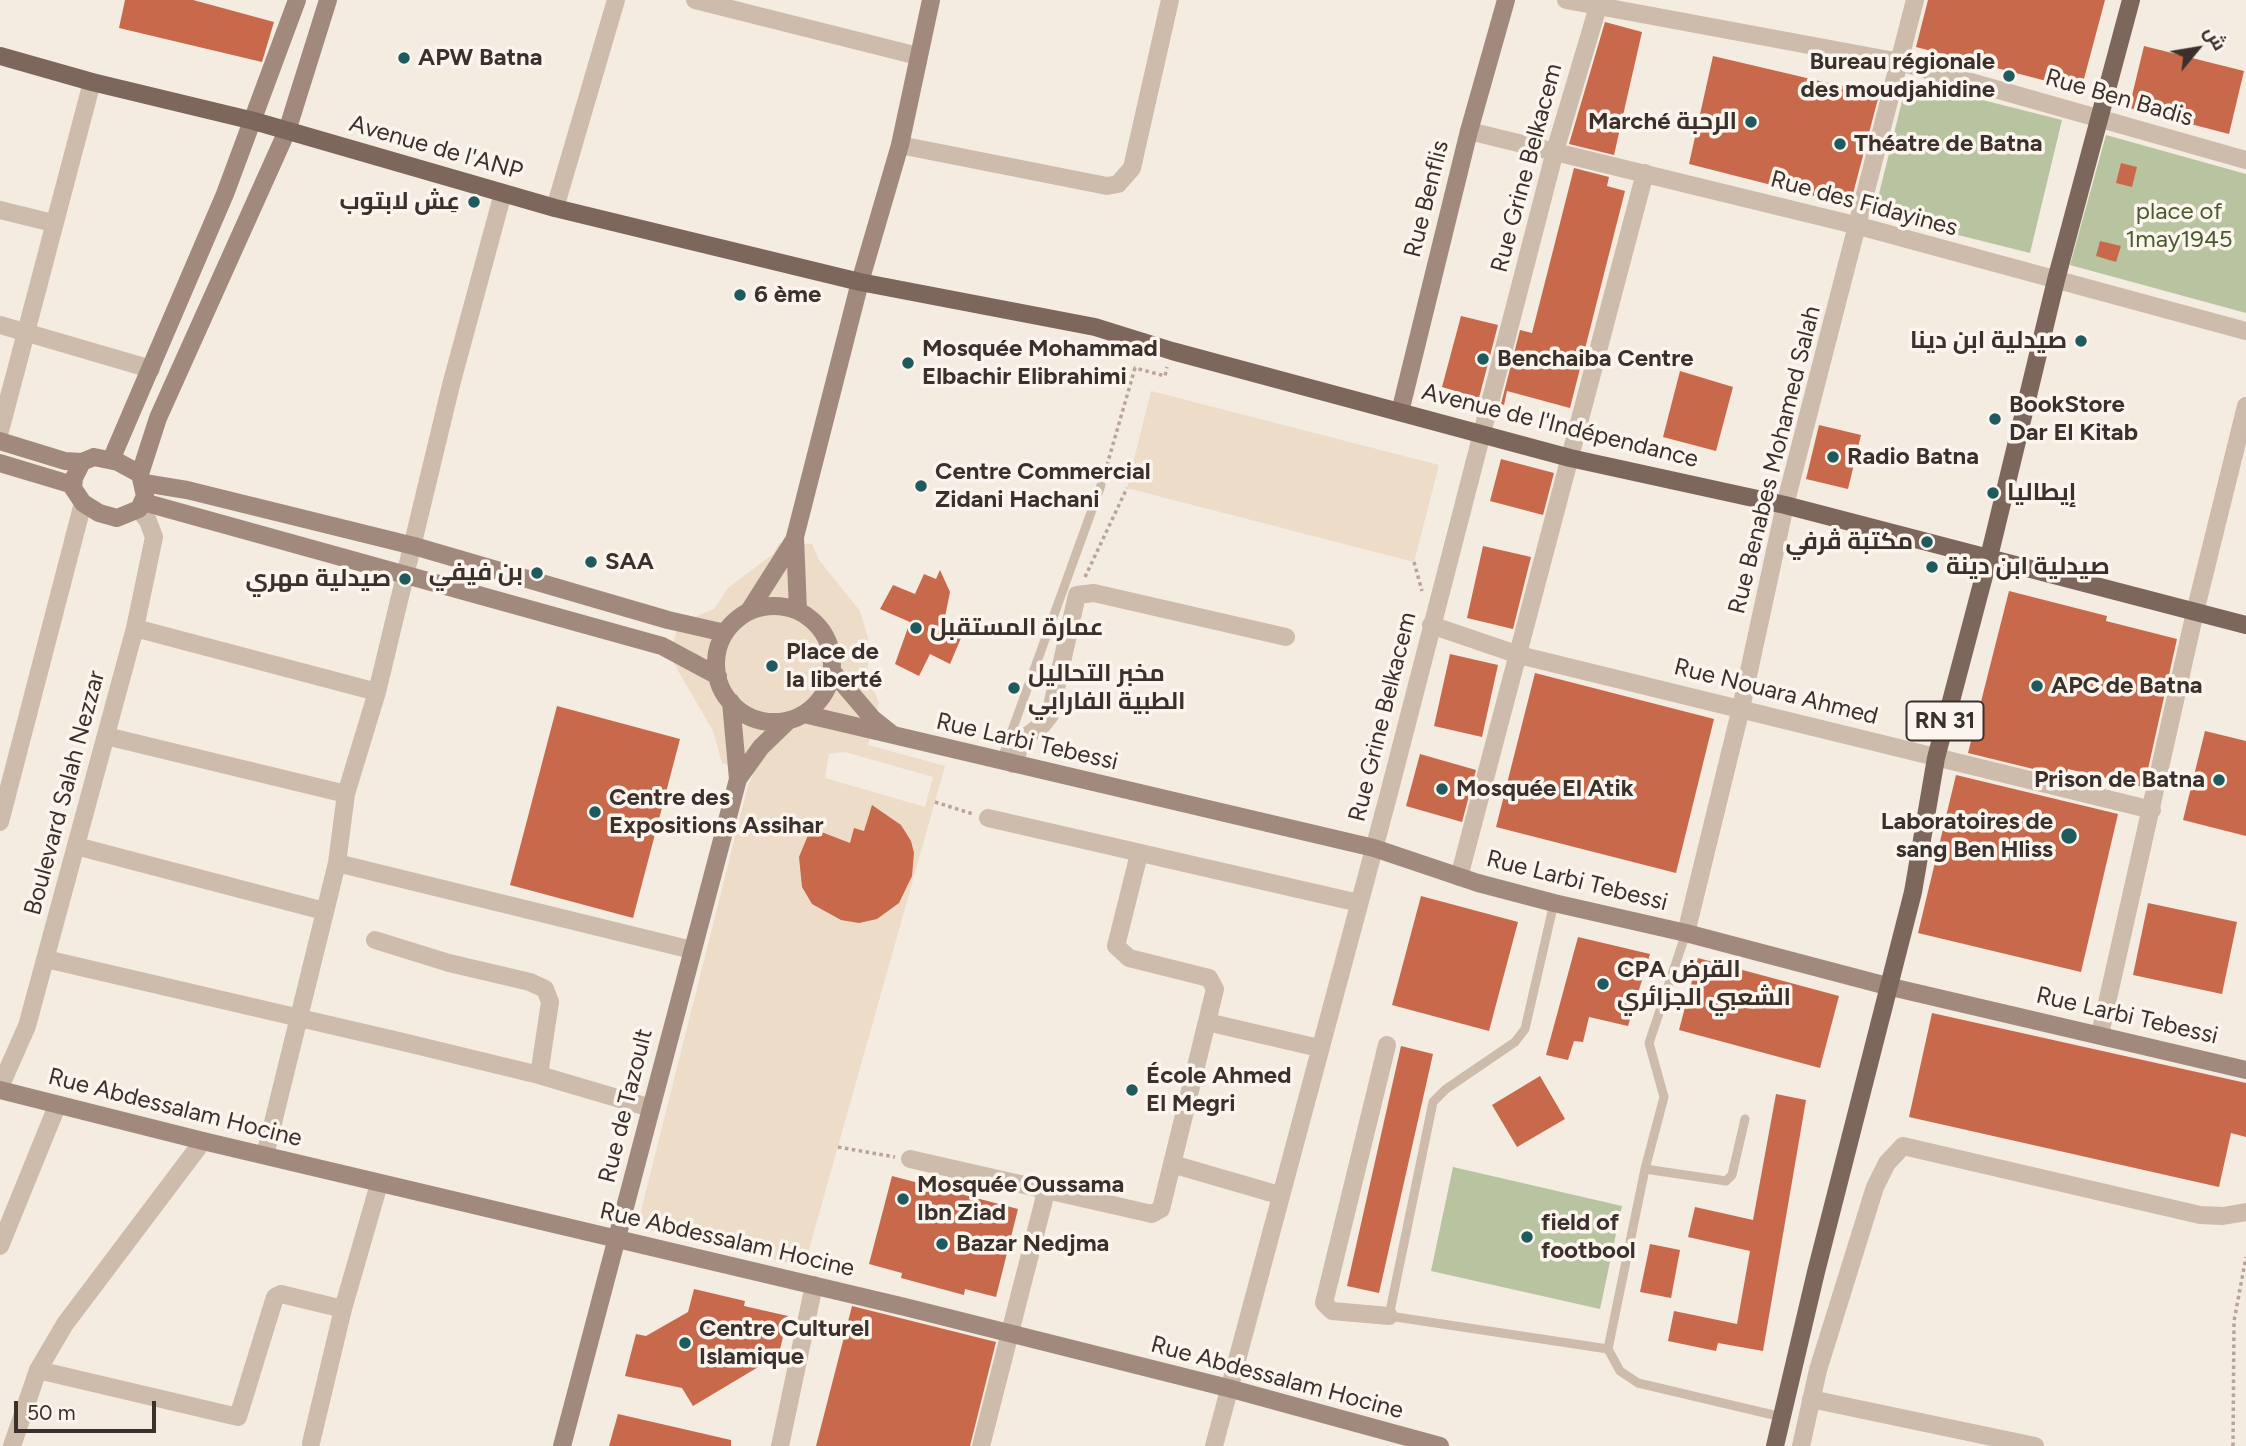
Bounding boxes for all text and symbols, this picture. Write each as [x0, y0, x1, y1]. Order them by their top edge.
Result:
north arrow [2162, 14, 2232, 84]
text: ش [2200, 22, 2232, 55]
place label: APW Batna [418, 44, 543, 72]
place label: Bureau régionale des moudjahidine [1801, 48, 1995, 104]
marker: APW Batna [396, 50, 412, 66]
street label: Rue Grine Belkacem [1485, 60, 1569, 276]
street label: Rue Ben Badis [2042, 63, 2196, 133]
marker: Bureau régionale des moudjahidine [2001, 68, 2017, 84]
place label: Marché الرحبة [1588, 108, 1737, 136]
street label: Avenue de l'ANP [346, 109, 526, 187]
marker: Marché الرحبة [1743, 114, 1759, 130]
place label: Théatre de Batna [1854, 130, 2042, 158]
marker: Théatre de Batna [1832, 136, 1848, 152]
street label: Rue Benflis [1399, 138, 1455, 260]
street label: Rue des Fidayines [1767, 165, 1961, 243]
place label: عِش لابتوب [340, 188, 460, 216]
marker: عِش لابتوب [466, 194, 482, 210]
park label: place of 1may1945 [2125, 198, 2233, 254]
place label: 6 ème [754, 281, 821, 309]
marker: 6 ème [732, 287, 748, 303]
street label: Rue Benabes Mohamed Salah [1723, 303, 1827, 617]
place label: صيدلية ابن دينا [1910, 327, 2067, 355]
marker: صيدلية ابن دينا [2073, 333, 2089, 349]
place label: Mosquée Mohammad Elbachir Elibrahimi [922, 335, 1158, 391]
place label: Benchaiba Centre [1497, 345, 1694, 373]
marker: Benchaiba Centre [1475, 351, 1491, 367]
marker: Mosquée Mohammad Elbachir Elibrahimi [900, 355, 916, 371]
street label: Avenue de l'Indépendance [1419, 378, 1701, 474]
place label: BookStore Dar El Kitab [2009, 391, 2138, 447]
marker: BookStore Dar El Kitab [1987, 411, 2003, 427]
place label: Radio Batna [1847, 443, 1979, 471]
marker: Radio Batna [1825, 449, 1841, 465]
place label: Centre Commercial Zidani Hachani [935, 458, 1151, 514]
marker: Centre Commercial Zidani Hachani [913, 478, 929, 494]
place label: إيطاليا [2007, 479, 2076, 507]
marker: إيطاليا [1985, 485, 2001, 501]
place label: مكتبة ڤرفي [1786, 528, 1913, 556]
marker: مكتبة ڤرفي [1919, 534, 1935, 550]
place label: SAA [605, 548, 654, 576]
place label: صيدلية ابن دينة [1946, 553, 2110, 581]
marker: SAA [583, 554, 599, 570]
place label: بن فيفي [429, 559, 523, 587]
marker: صيدلية ابن دينة [1924, 559, 1940, 575]
place label: صيدلية مهري [245, 565, 391, 593]
marker: بن فيفي [529, 565, 545, 581]
marker: صيدلية مهري [397, 571, 413, 587]
street label: Rue Grine Belkacem [1343, 609, 1423, 825]
place label: عمارة المستقبل [930, 614, 1104, 642]
marker: عمارة المستقبل [908, 620, 924, 636]
place label: Place de la liberté [786, 638, 882, 694]
street label: Rue Nouara Ahmed [1671, 653, 1881, 731]
marker: Place de la liberté [764, 658, 780, 674]
place label: مخبر التحاليل الطبية الفارابي [1028, 660, 1186, 716]
street label: Boulevard Salah Nezzar [18, 668, 112, 918]
place label: APC de Batna [2051, 672, 2203, 700]
marker: APC de Batna [2029, 678, 2045, 694]
marker: مخبر التحاليل الطبية الفارابي [1006, 680, 1022, 696]
road number: RN 31 [1906, 702, 1983, 740]
street label: Rue Larbi Tebessi [933, 707, 1121, 777]
place label: Prison de Batna [2034, 766, 2205, 794]
marker: Prison de Batna [2211, 772, 2227, 788]
place label: Mosquée El Atik [1456, 775, 1634, 803]
marker: Mosquée El Atik [1434, 781, 1450, 797]
place label: Centre des Expositions Assihar [609, 784, 824, 840]
marker: Centre des Expositions Assihar [587, 804, 603, 820]
place label: Laboratoires de sang Ben Hliss [1881, 808, 2053, 864]
marker: Laboratoires de sang Ben Hliss [2059, 826, 2079, 846]
street label: Rue Larbi Tebessi [1483, 845, 1671, 917]
place label: CPA القرض الشعبي الجزائري [1617, 956, 1791, 1012]
marker: CPA القرض الشعبي الجزائري [1595, 976, 1611, 992]
street label: Rue Larbi Tebessi [2033, 981, 2221, 1051]
street label: Rue de Tazoult [593, 1026, 659, 1186]
place label: École Ahmed El Megri [1146, 1062, 1291, 1118]
street label: Rue Abdessalam Hocine [45, 1063, 305, 1153]
marker: École Ahmed El Megri [1124, 1082, 1140, 1098]
place label: Mosquée Oussama Ibn Ziad [917, 1171, 1124, 1227]
marker: Mosquée Oussama Ibn Ziad [895, 1191, 911, 1207]
street label: Rue Abdessalam Hocine [597, 1197, 857, 1283]
place label: field of footbool [1541, 1209, 1636, 1265]
marker: field of footbool [1519, 1229, 1535, 1245]
place label: Bazar Nedjma [956, 1230, 1109, 1258]
marker: Bazar Nedjma [934, 1236, 950, 1252]
place label: Centre Culturel Islamique [699, 1315, 870, 1371]
street label: Rue Abdessalam Hocine [1148, 1330, 1406, 1426]
marker: Centre Culturel Islamique [677, 1335, 693, 1351]
scale bar [18, 1386, 159, 1430]
text: 50 m [27, 1400, 76, 1425]

